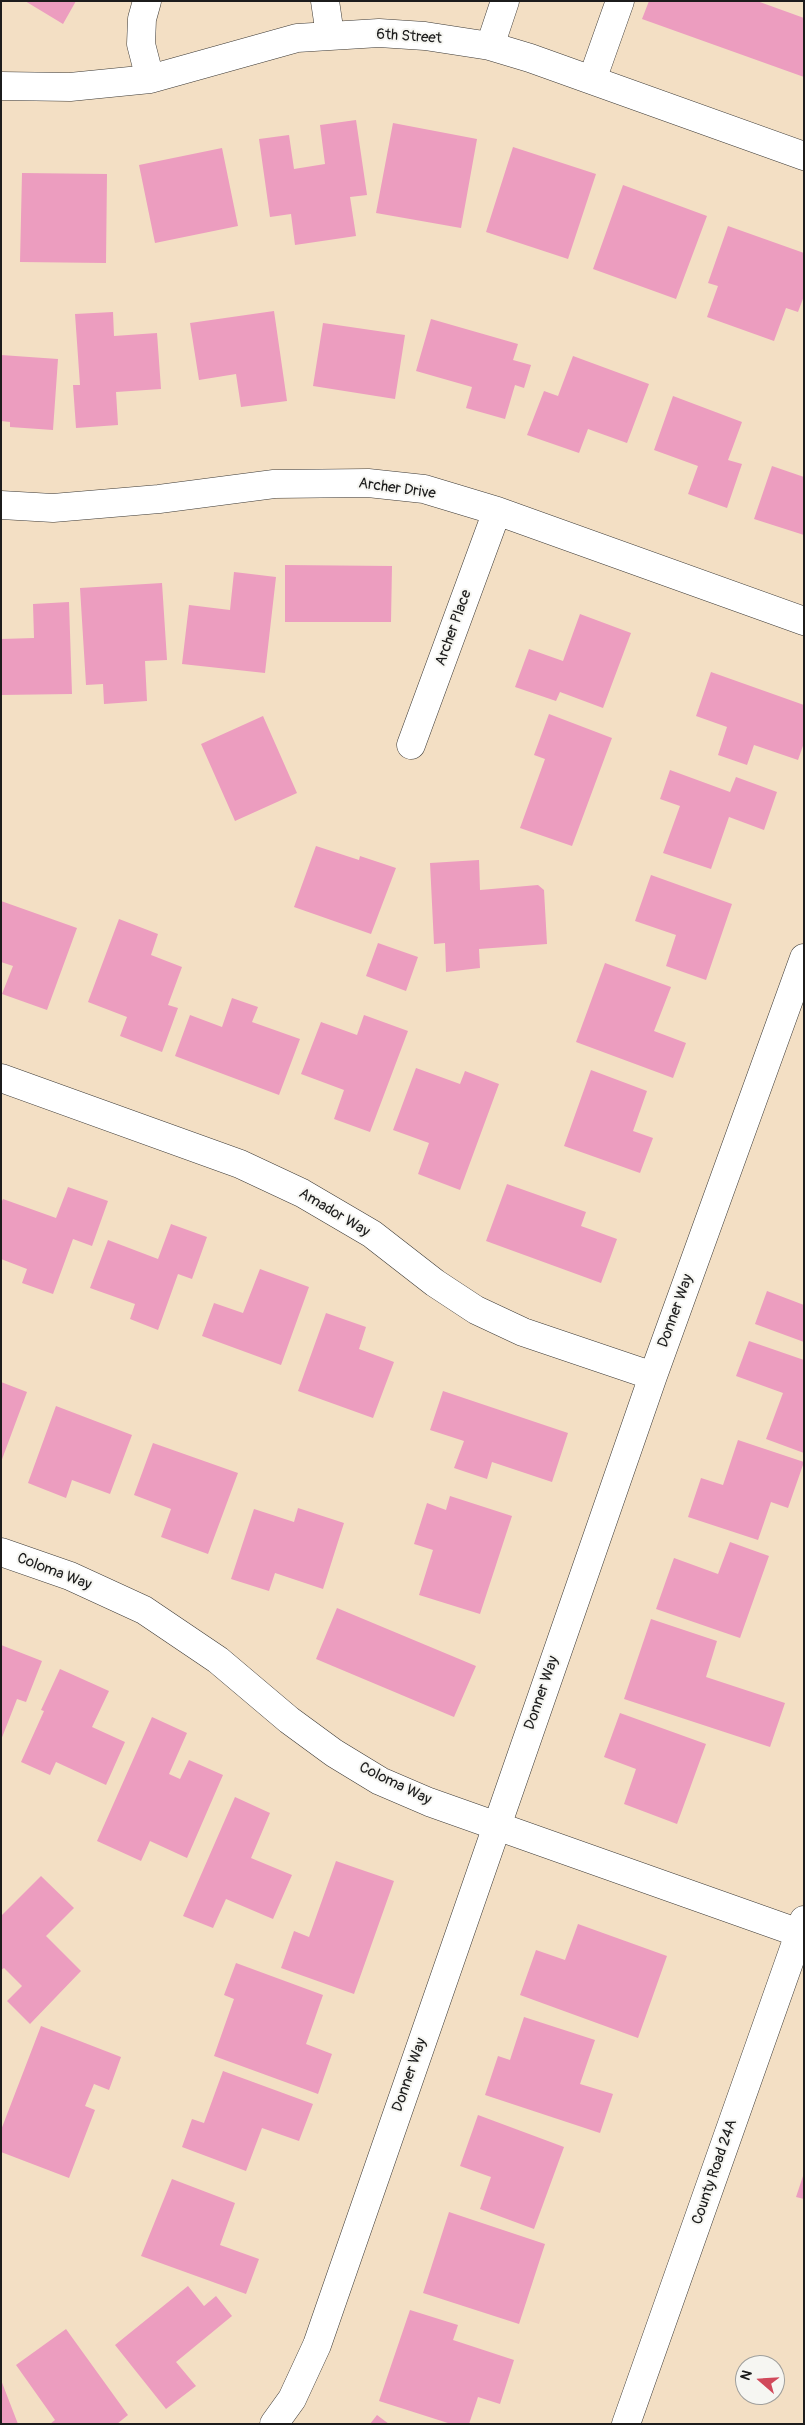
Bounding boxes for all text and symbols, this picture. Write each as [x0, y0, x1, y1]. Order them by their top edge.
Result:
street label: 6th Street [376, 26, 442, 48]
street label: Archer Drive [357, 475, 437, 503]
street label: Archer Place [432, 588, 476, 668]
street label: Amador Way [295, 1185, 373, 1241]
street label: Donner Way [654, 1272, 698, 1350]
street label: Coloma Way [14, 1550, 94, 1594]
street label: Donner Way [521, 1654, 563, 1732]
street label: Coloma Way [356, 1759, 434, 1809]
street label: Donner Way [389, 2036, 431, 2114]
street label: County Road 24A [689, 2117, 741, 2227]
north arrow [735, 2355, 785, 2405]
text: N [737, 2368, 756, 2383]

